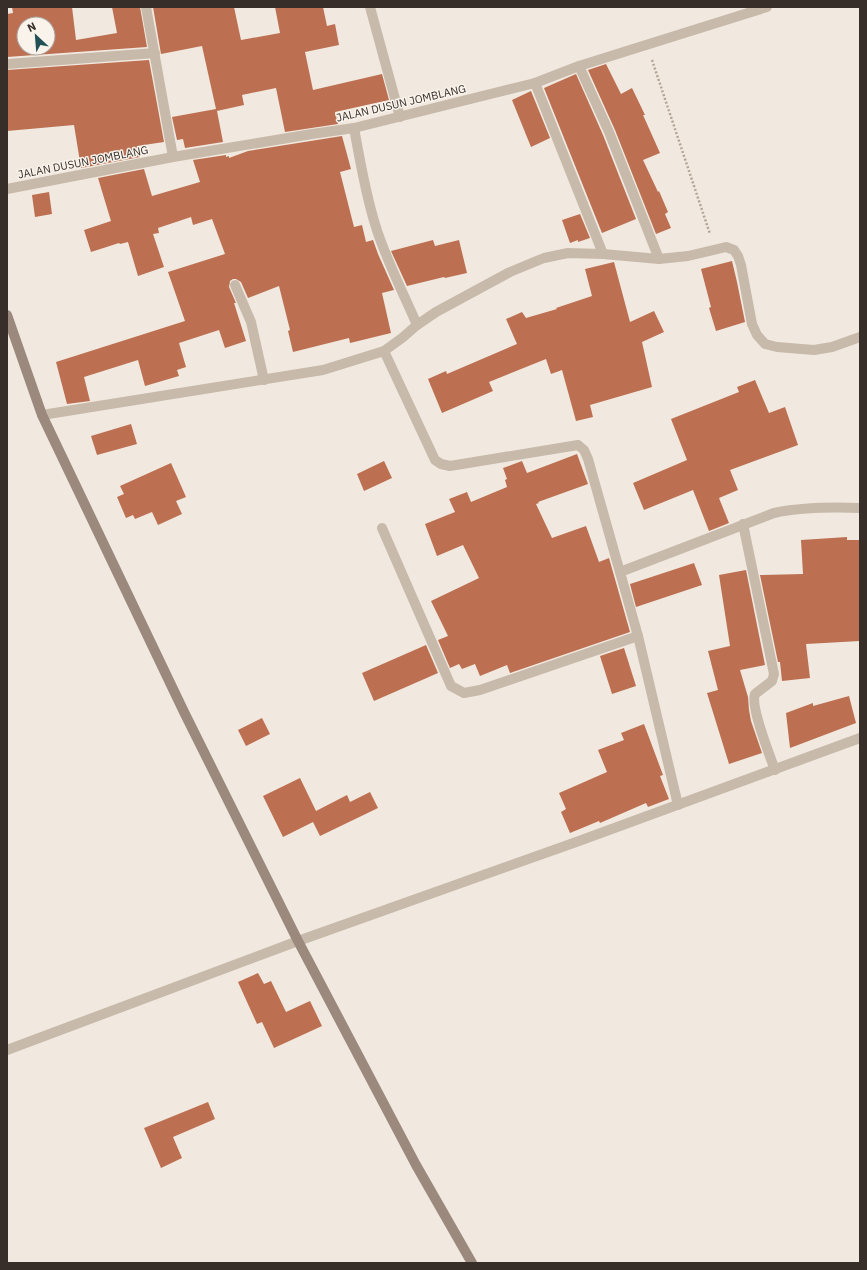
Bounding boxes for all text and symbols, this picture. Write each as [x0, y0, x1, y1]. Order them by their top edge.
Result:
north arrow [16, 16, 56, 56]
text: N [25, 19, 38, 35]
street label: JALAN DUSUN JOMBLANG [335, 81, 467, 125]
street label: JALAN DUSUN JOMBLANG [17, 142, 149, 182]

